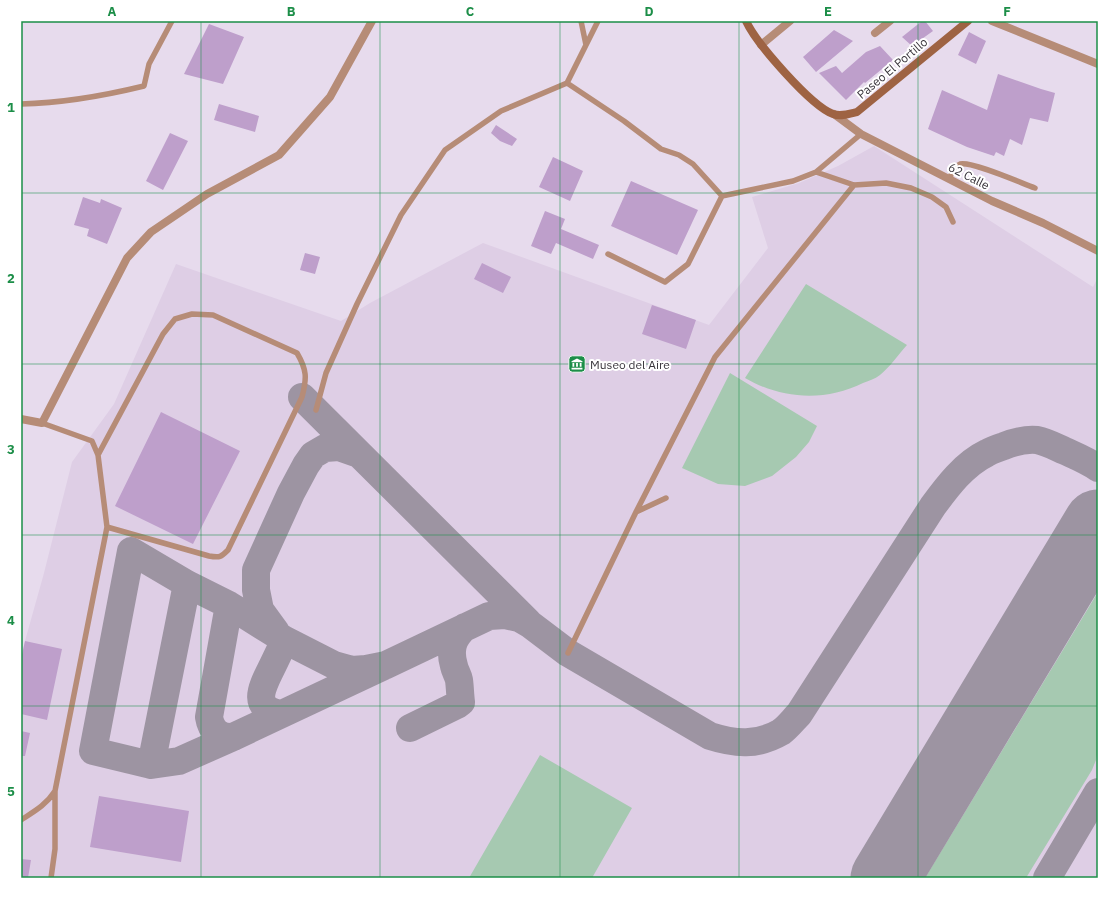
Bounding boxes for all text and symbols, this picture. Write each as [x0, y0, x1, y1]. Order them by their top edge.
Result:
text: A [108, 3, 117, 20]
text: B [287, 3, 296, 20]
text: C [466, 3, 475, 20]
text: D [644, 3, 654, 20]
text: E [824, 3, 832, 20]
text: F [1003, 3, 1011, 20]
street label: Paseo El Portillo [854, 34, 930, 102]
text: 1 [7, 99, 15, 116]
street label: 62 Calle [946, 159, 992, 193]
text: 2 [7, 270, 15, 287]
museum icon: Museo del Aire [567, 354, 587, 374]
place label: Museo del Aire [590, 357, 670, 372]
text: 3 [7, 441, 15, 458]
text: 4 [7, 612, 15, 629]
text: 5 [7, 783, 15, 800]

